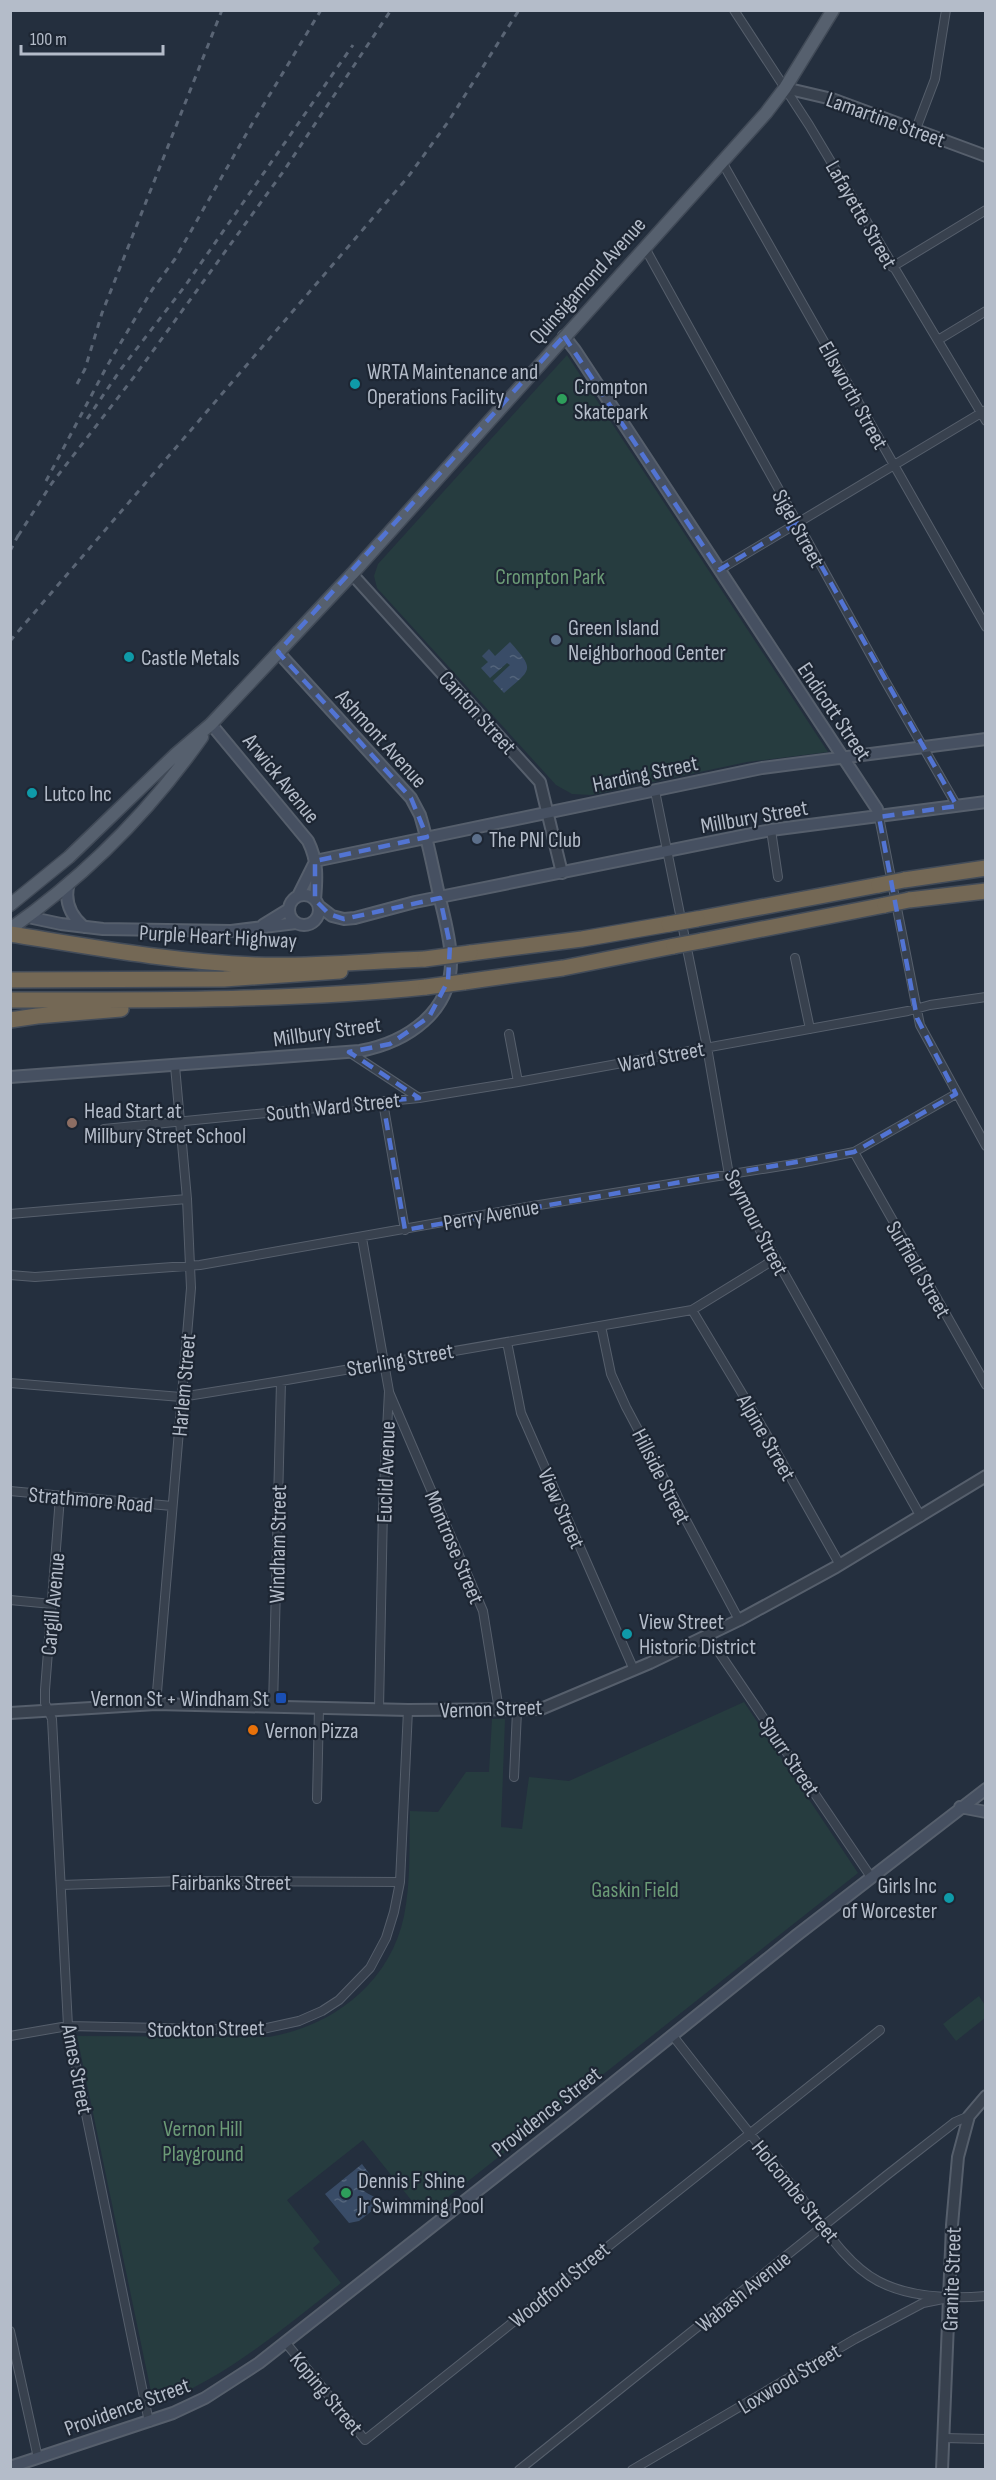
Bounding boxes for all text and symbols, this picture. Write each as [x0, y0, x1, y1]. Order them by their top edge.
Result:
scale bar [21, 18, 164, 56]
text: 100 m [30, 29, 67, 50]
street label: Lamartine Street [822, 86, 949, 155]
street label: Lafayette Street [819, 156, 903, 274]
street label: Quinsigamond Avenue [524, 212, 652, 350]
street label: Ellsworth Street [812, 337, 894, 455]
place label: WRTA Maintenance and Operations Facility [367, 359, 538, 411]
place label: Crompton Skatepark [574, 374, 649, 426]
marker: WRTA Maintenance and Operations Facility [348, 377, 362, 391]
marker: Crompton Skatepark [555, 392, 569, 406]
street label: Sigel Street [765, 485, 830, 573]
park label: Crompton Park [495, 564, 605, 591]
place label: Green Island Neighborhood Center [568, 615, 726, 667]
marker: Green Island Neighborhood Center [549, 633, 563, 647]
place label: Castle Metals [141, 645, 240, 672]
marker: Castle Metals [122, 650, 136, 664]
street label: Endicott Street [791, 657, 877, 766]
street label: Canton Street [432, 666, 522, 761]
street label: Ashmont Avenue [329, 683, 432, 794]
street label: Arwick Avenue [236, 728, 325, 829]
street label: Harding Street [590, 750, 701, 799]
place label: Lutco Inc [44, 781, 112, 808]
marker: Lutco Inc [25, 786, 39, 800]
street label: Millbury Street [698, 795, 810, 840]
place label: The PNI Club [489, 827, 581, 854]
marker: The PNI Club [470, 832, 484, 846]
street label: Purple Heart Highway [138, 920, 298, 955]
street label: Millbury Street [272, 1012, 383, 1053]
street label: Ward Street [616, 1036, 707, 1079]
street label: South Ward Street [265, 1087, 402, 1128]
place label: Head Start at Millbury Street School [84, 1098, 246, 1150]
marker: Head Start at Millbury Street School [65, 1116, 79, 1130]
street label: Seymour Street [717, 1165, 794, 1280]
street label: Perry Avenue [441, 1194, 541, 1237]
street label: Suffield Street [879, 1217, 956, 1323]
street label: Harlem Street [167, 1332, 202, 1438]
street label: Sterling Street [345, 1338, 456, 1383]
street label: Alpine Street [730, 1389, 801, 1486]
street label: Euclid Avenue [371, 1421, 402, 1524]
street label: Hillside Street [625, 1424, 696, 1529]
street label: View Street [531, 1464, 590, 1553]
street label: Strathmore Road [27, 1482, 154, 1519]
street label: Windham Street [264, 1484, 293, 1604]
street label: Montrose Street [418, 1487, 490, 1608]
street label: Cargill Avenue [36, 1552, 71, 1657]
place label: View Street Historic District [639, 1609, 756, 1661]
marker: View Street Historic District [620, 1627, 634, 1641]
place label: Vernon St + Windham St [91, 1686, 269, 1713]
marker: Vernon St + Windham St [274, 1691, 288, 1705]
street label: Vernon Street [439, 1694, 543, 1725]
street label: Spurr Street [752, 1712, 825, 1802]
place label: Vernon Pizza [265, 1718, 358, 1745]
marker: Vernon Pizza [246, 1723, 260, 1737]
street label: Fairbanks Street [171, 1870, 291, 1897]
place label: Girls Inc of Worcester [842, 1873, 937, 1925]
park label: Gaskin Field [591, 1877, 679, 1904]
marker: Girls Inc of Worcester [942, 1891, 956, 1905]
street label: Stockton Street [147, 2015, 265, 2044]
street label: Ames Street [54, 2021, 98, 2117]
street label: Providence Street [487, 2061, 607, 2163]
park label: Vernon Hill Playground [162, 2116, 244, 2168]
street label: Holcombe Street [745, 2135, 845, 2249]
place label: Dennis F Shine Jr Swimming Pool [357, 2168, 484, 2220]
marker: Dennis F Shine Jr Swimming Pool [339, 2186, 353, 2200]
street label: Granite Street [937, 2226, 968, 2332]
street label: Woodford Street [504, 2236, 616, 2334]
street label: Wabash Avenue [691, 2246, 797, 2339]
street label: Loxwood Street [734, 2338, 846, 2420]
street label: Koping Street [283, 2347, 369, 2441]
street label: Providence Street [61, 2372, 194, 2443]

